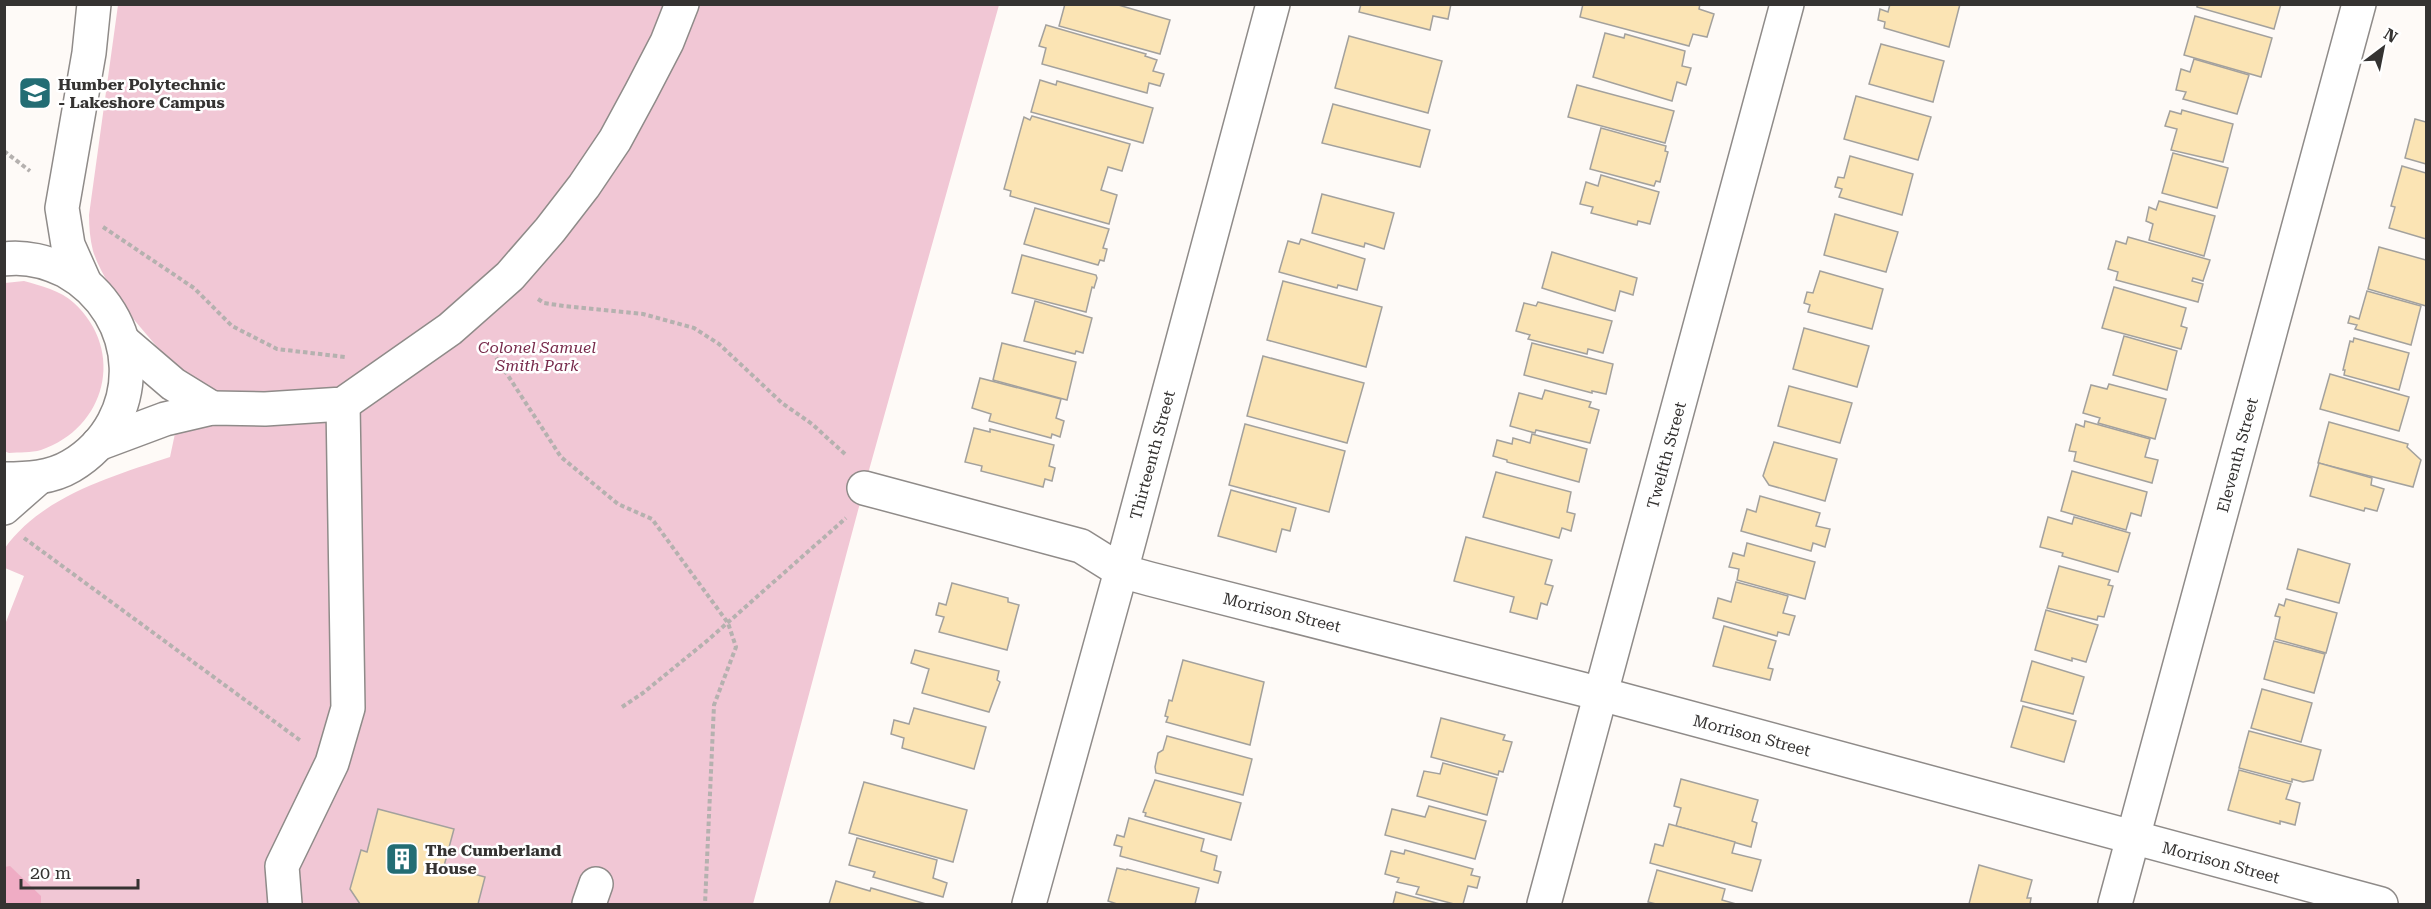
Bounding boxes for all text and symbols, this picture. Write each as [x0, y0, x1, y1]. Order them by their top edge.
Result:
north arrow [2353, 18, 2413, 78]
text: N [2380, 24, 2401, 47]
school or university icon: Humber Polytechnic - Lakeshore Campus [17, 75, 53, 111]
place label: Humber Polytechnic - Lakeshore Campus [58, 75, 226, 112]
park label: Colonel Samuel Smith Park [478, 338, 596, 375]
street label: Thirteenth Street [1126, 388, 1179, 522]
street label: Eleventh Street [2213, 396, 2262, 515]
street label: Twelfth Street [1643, 400, 1690, 511]
street label: Morrison Street [1221, 589, 1343, 636]
street label: Morrison Street [1691, 711, 1813, 760]
street label: Morrison Street [2160, 838, 2282, 887]
building icon: The Cumberland House [384, 841, 420, 877]
place label: The Cumberland House [425, 841, 562, 878]
scale bar [21, 852, 138, 890]
text: 20 m [30, 862, 71, 883]

